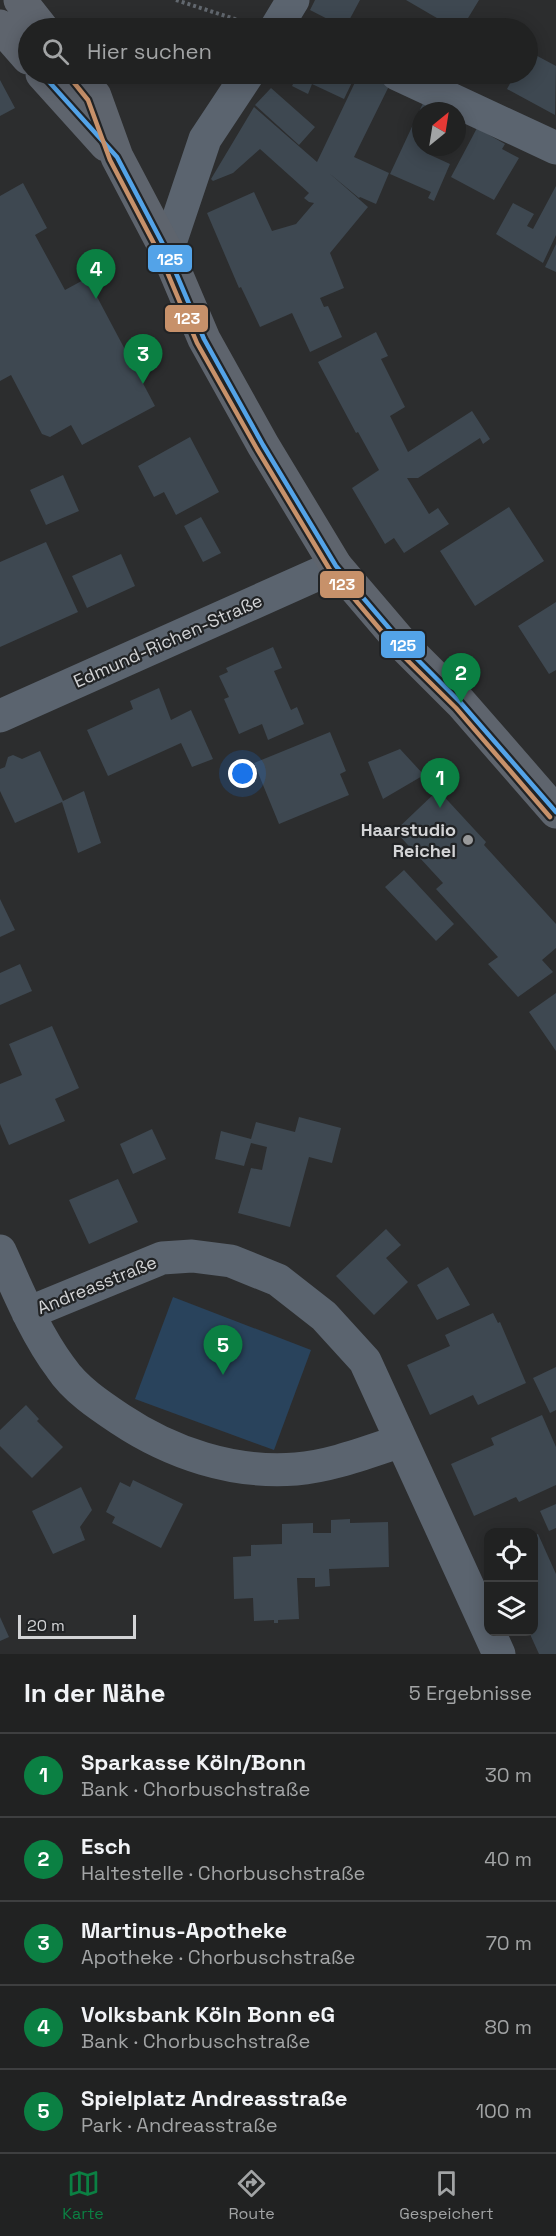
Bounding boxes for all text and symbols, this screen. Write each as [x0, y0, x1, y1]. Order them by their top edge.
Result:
search box [18, 18, 538, 84]
icon: search [39, 35, 72, 68]
text: Hier suchen [87, 37, 212, 65]
north arrow [412, 102, 466, 156]
line badge: 125 [147, 244, 193, 273]
text: 125 [157, 249, 184, 270]
pin: 4 [76, 250, 116, 299]
line badge: 123 [164, 304, 209, 333]
text: 123 [174, 308, 201, 329]
pin: 3 [124, 334, 162, 384]
line badge: 123 [319, 570, 365, 599]
text: 123 [329, 574, 356, 595]
street label: Edmund-Richen-Straße [70, 588, 266, 693]
line badge: 125 [380, 630, 426, 659]
text: 125 [390, 635, 417, 656]
pin: 2 [442, 654, 480, 703]
pin: 1 [420, 758, 460, 808]
your location [228, 759, 257, 788]
place label: Haarstudio Reichel [361, 818, 456, 862]
marker: Haarstudio Reichel [461, 833, 475, 847]
street label: Andreasstraße [34, 1250, 160, 1319]
pin: 5 [204, 1326, 242, 1375]
map controls [484, 1528, 538, 1636]
button: locate [484, 1528, 538, 1582]
button: layers [484, 1582, 538, 1636]
scale bar [18, 1612, 136, 1640]
text: 20 m [27, 1615, 65, 1636]
text: In der Nähe [24, 1676, 165, 1710]
text: 5 Ergebnisse [409, 1680, 532, 1706]
text: Sparkasse Köln/Bonn [81, 1748, 306, 1776]
text: 1 [39, 1762, 48, 1788]
text: 30 m [485, 1762, 532, 1788]
text: Bank · Chorbuschstraße [81, 1776, 310, 1802]
text: Esch [81, 1832, 131, 1860]
text: 2 [38, 1846, 49, 1872]
text: 40 m [484, 1846, 532, 1872]
text: Haltestelle · Chorbuschstraße [81, 1860, 365, 1886]
text: Martinus-Apotheke [81, 1916, 287, 1944]
text: 3 [37, 1930, 50, 1956]
text: 70 m [486, 1930, 532, 1956]
text: Apotheke · Chorbuschstraße [81, 1944, 355, 1970]
text: Volksbank Köln Bonn eG [81, 2000, 335, 2028]
text: 4 [37, 2014, 50, 2040]
text: 80 m [484, 2014, 532, 2040]
text: Bank · Chorbuschstraße [81, 2028, 310, 2054]
text: Spielplatz Andreasstraße [81, 2084, 348, 2112]
text: 5 [38, 2098, 50, 2124]
text: 100 m [476, 2098, 532, 2124]
text: Park · Andreasstraße [81, 2112, 278, 2138]
tab: Karte [62, 2167, 104, 2224]
tab: Route [228, 2167, 275, 2224]
tab: Gespeichert [399, 2167, 494, 2224]

